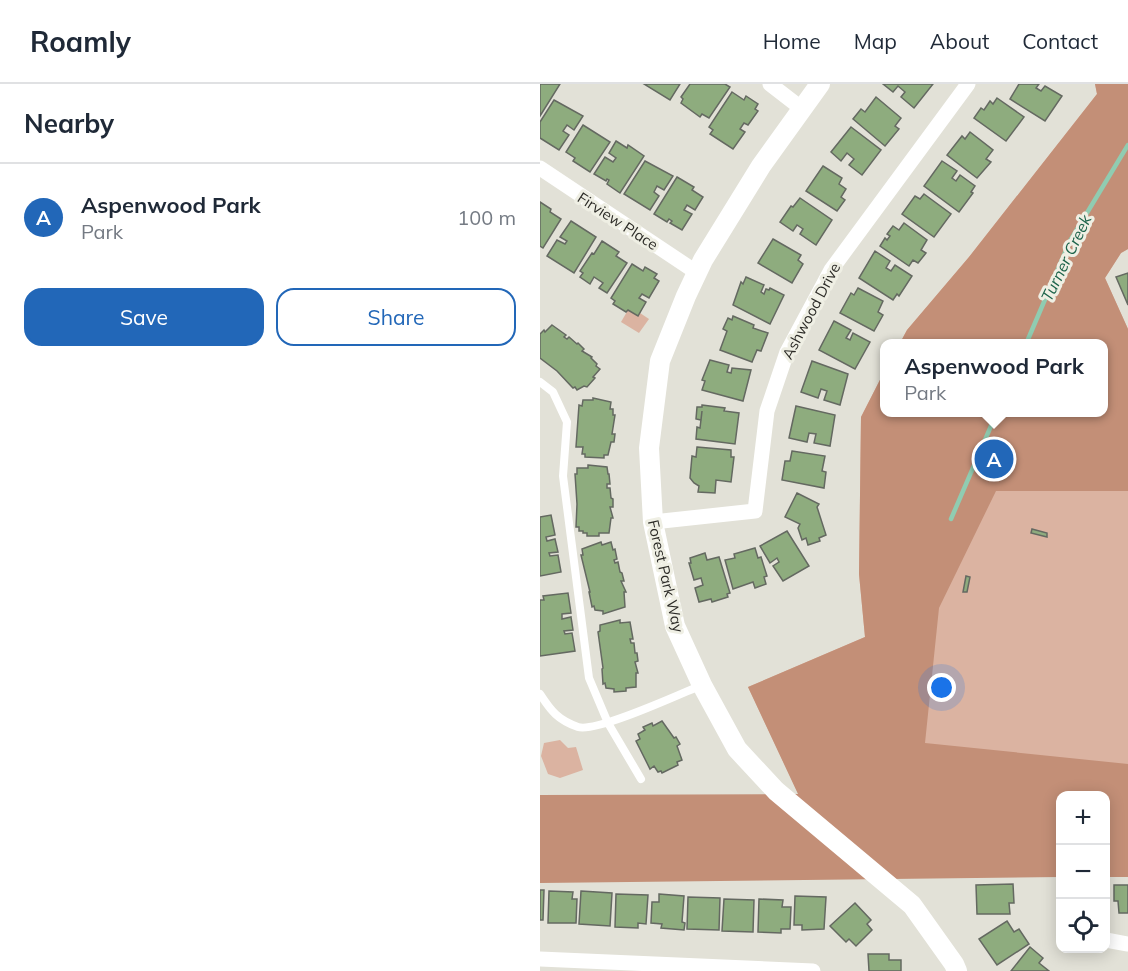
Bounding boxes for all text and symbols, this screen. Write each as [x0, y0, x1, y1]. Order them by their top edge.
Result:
text: Roamly [30, 24, 131, 59]
text: Home [763, 28, 821, 54]
text: Map [854, 28, 897, 54]
text: About [930, 28, 989, 54]
text: Contact [1022, 28, 1098, 54]
text: Nearby [24, 107, 114, 140]
street label: Firview Place [574, 188, 662, 254]
text: Aspenwood Park [81, 191, 261, 219]
text: A [36, 205, 51, 230]
text: 100 m [457, 205, 516, 230]
water label: Turner Creek [1036, 211, 1096, 305]
text: Park [81, 219, 123, 244]
street label: Ashwood Drive [778, 260, 844, 362]
button: Save [24, 288, 264, 346]
button: Share [276, 288, 516, 346]
popup [880, 339, 1108, 417]
text: Aspenwood Park [904, 352, 1084, 380]
text: Park [904, 380, 946, 405]
pin: A [974, 436, 1014, 482]
street label: Forest Park Way [644, 518, 688, 634]
your location [927, 673, 956, 702]
map controls [1056, 791, 1110, 953]
button: + [1056, 791, 1110, 845]
button: − [1056, 845, 1110, 899]
button: locate [1056, 899, 1110, 953]

